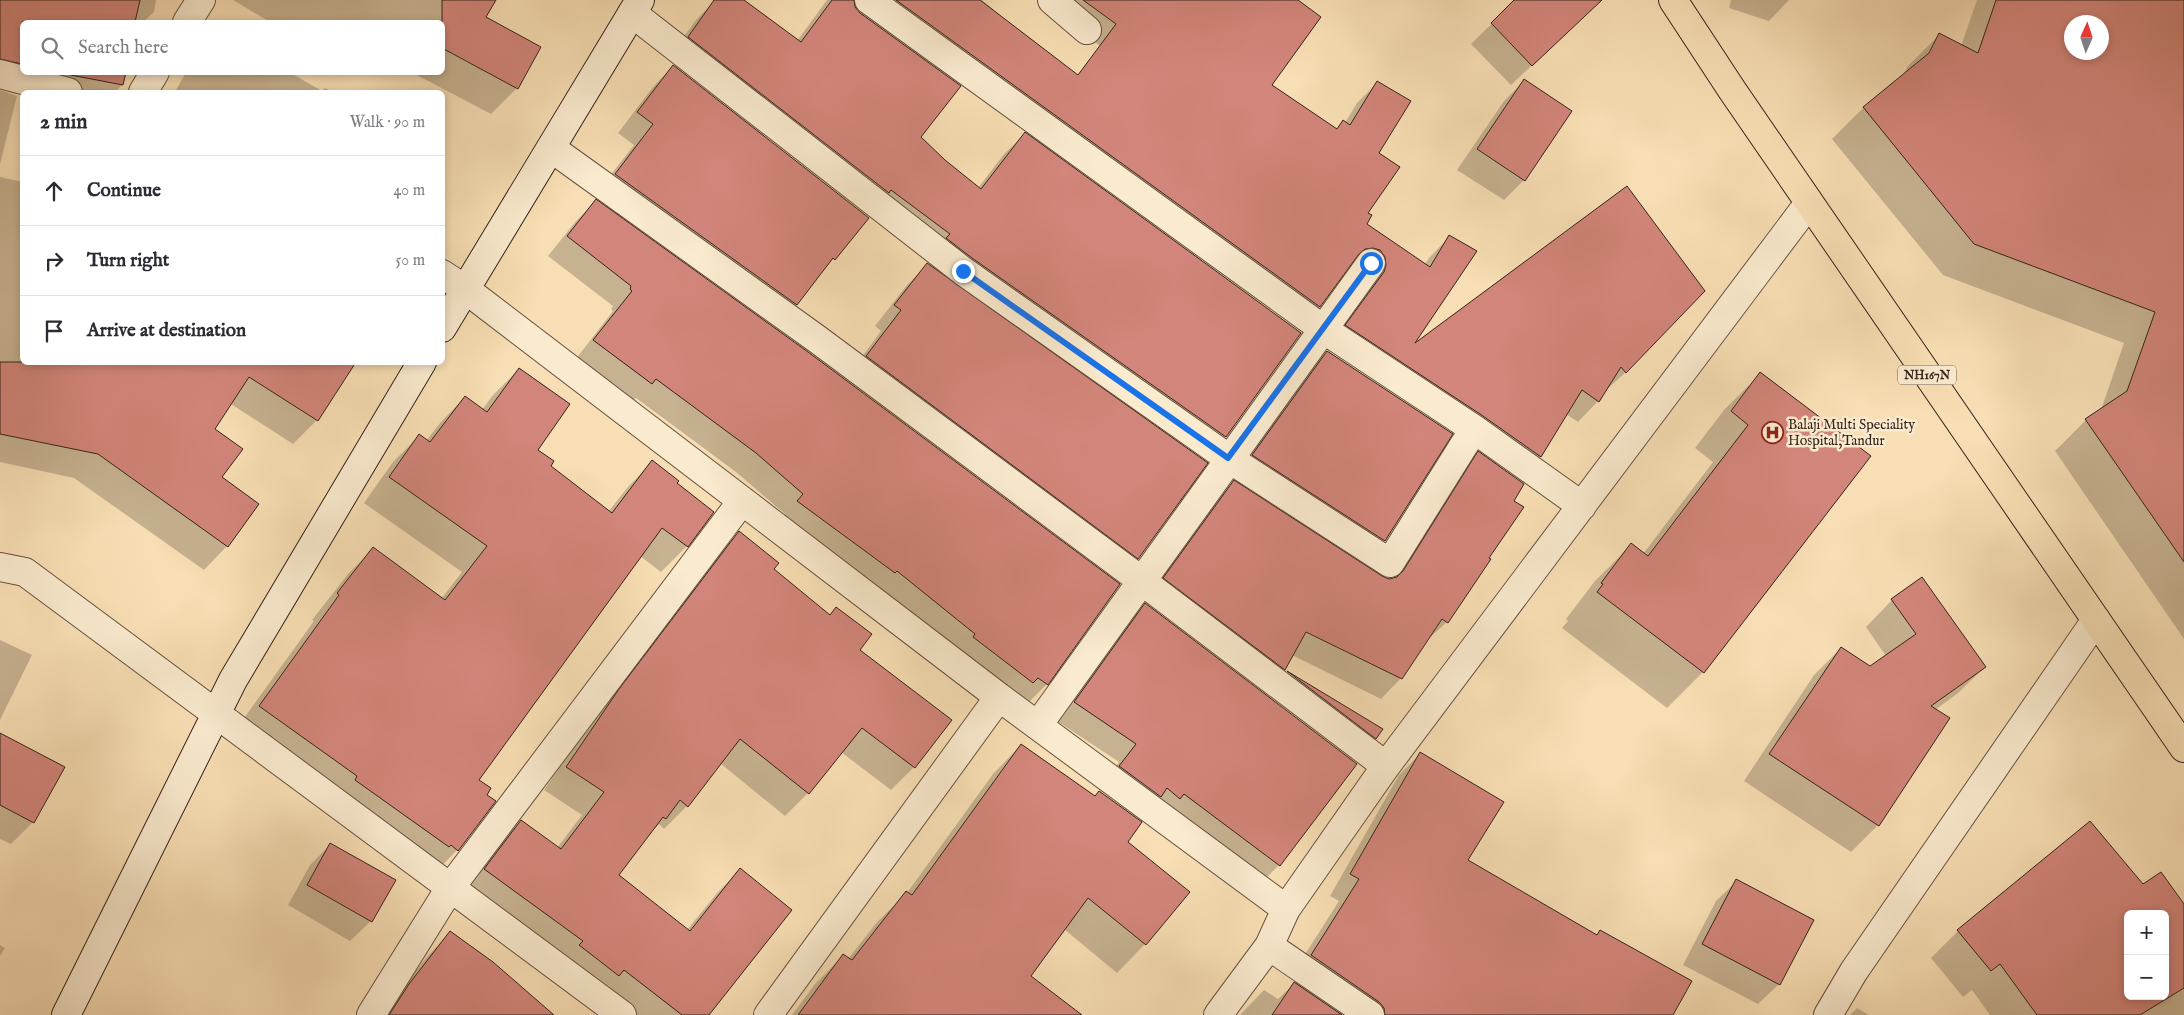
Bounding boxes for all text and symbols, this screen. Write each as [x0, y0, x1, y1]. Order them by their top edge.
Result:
north arrow [2064, 15, 2109, 60]
search box [20, 20, 445, 75]
icon: search [38, 34, 66, 62]
text: Search here [78, 36, 169, 60]
text: 2 min [40, 109, 87, 136]
text: Walk · 90 m [350, 113, 425, 133]
icon: ahead [40, 177, 68, 205]
text: Continue [87, 179, 161, 203]
text: 40 m [393, 181, 425, 201]
icon: right [40, 247, 68, 275]
text: Turn right [87, 249, 169, 273]
text: 50 m [396, 251, 425, 271]
route start [1360, 252, 1383, 275]
route end [952, 260, 975, 283]
icon: arrive [40, 317, 68, 345]
text: Arrive at destination [87, 319, 246, 343]
road number: NH167N [1898, 366, 1956, 384]
place label: Balaji Multi Speciality Hospital,Tandur [1788, 416, 1915, 450]
hospital icon: Balaji Multi Speciality Hospital,Tandur [1760, 421, 1784, 445]
map controls [2124, 910, 2169, 1000]
button: + [2124, 910, 2169, 955]
button: − [2124, 955, 2169, 1000]

